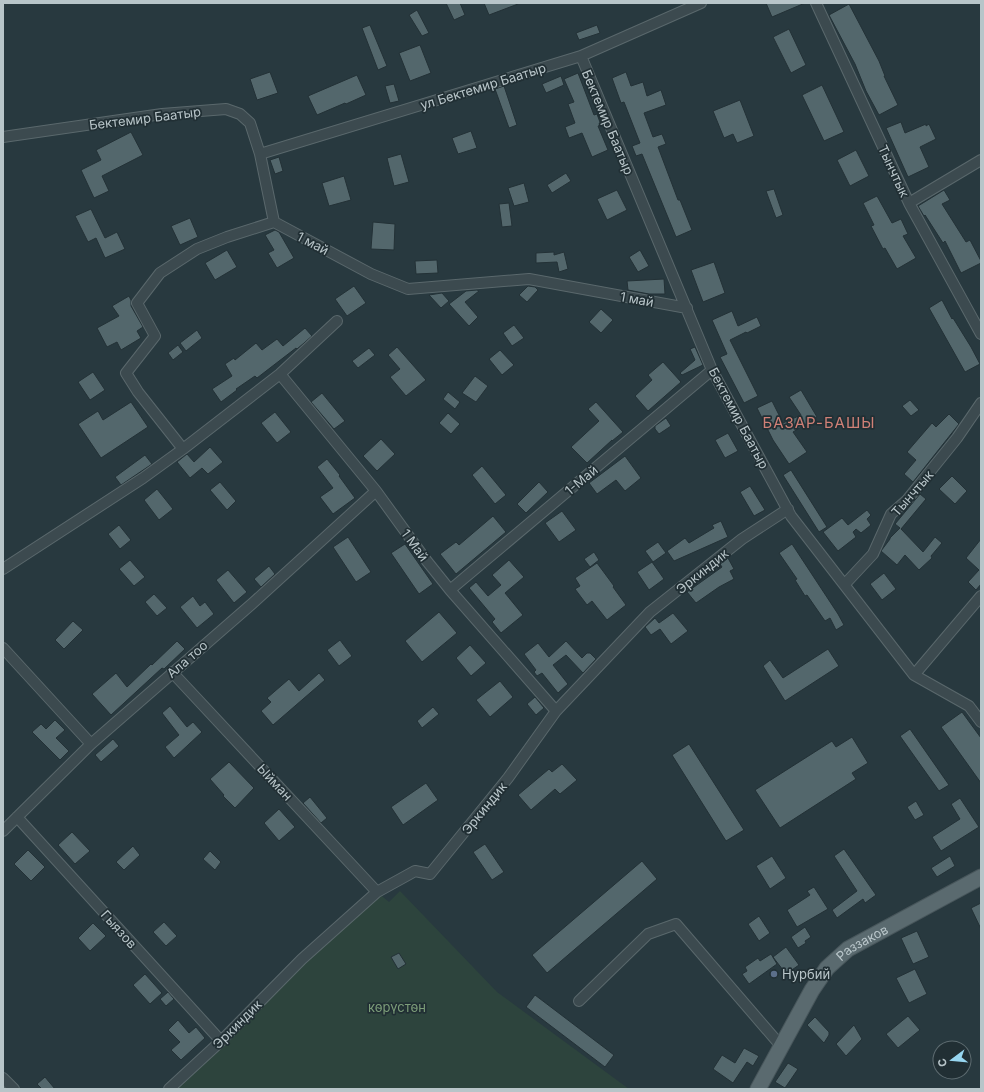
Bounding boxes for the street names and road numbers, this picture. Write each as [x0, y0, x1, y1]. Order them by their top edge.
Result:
street label: ул Бектемир Баатыр [418, 59, 548, 113]
street label: Бектемир Баатыр [579, 67, 637, 177]
street label: Бектемир Баатыр [88, 103, 202, 133]
street label: Тынчтык [875, 142, 913, 200]
street label: 1 май [294, 228, 332, 258]
street label: 1 май [619, 288, 655, 310]
street label: Бектемир Баатыр [706, 365, 772, 471]
street label: 1-Май [561, 462, 601, 498]
street label: Тынчтык [888, 467, 936, 519]
street label: 1 Май [398, 526, 432, 564]
street label: Эркиндик [673, 545, 731, 597]
street label: Ала тоо [163, 637, 211, 681]
street label: Ыйман [254, 760, 296, 804]
street label: Эркиндик [458, 779, 510, 837]
street label: Гыязов [98, 907, 140, 951]
street label: Раззаков [833, 921, 891, 964]
street label: Эркиндик [209, 996, 265, 1052]

